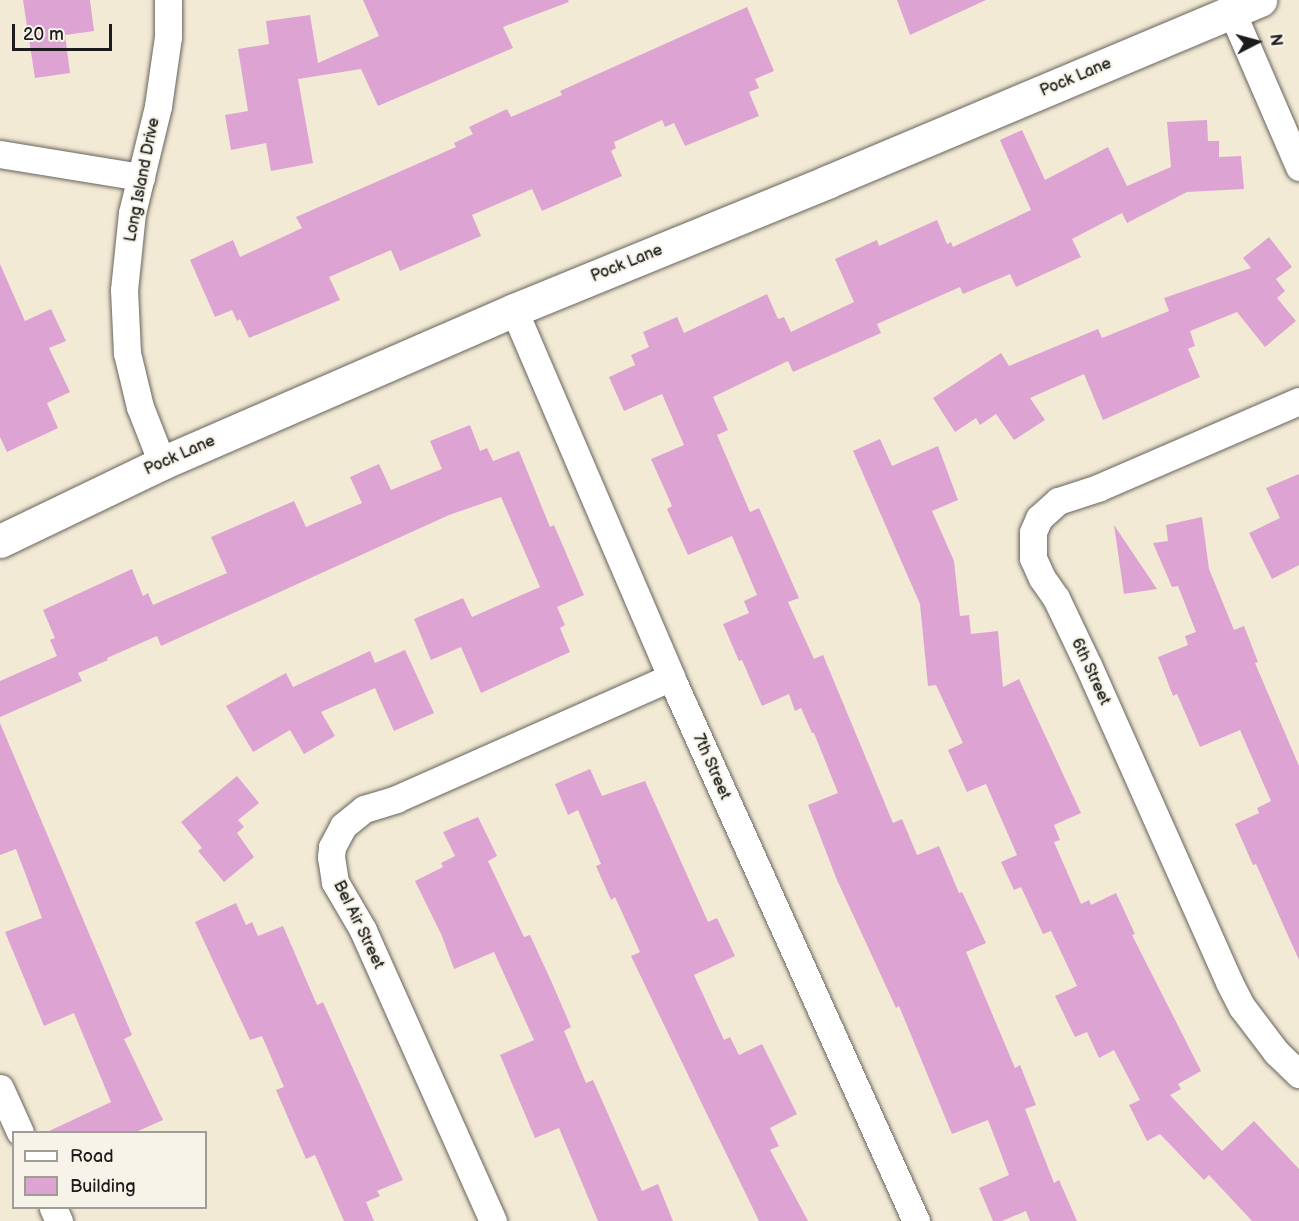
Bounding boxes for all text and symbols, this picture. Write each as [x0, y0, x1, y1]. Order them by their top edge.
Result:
scale bar [15, 12, 116, 50]
north arrow [1227, 12, 1287, 72]
text: 20 m [23, 24, 64, 45]
text: N [1265, 33, 1285, 47]
street label: Pock Lane [1038, 54, 1114, 102]
street label: Long Island Drive [122, 116, 164, 244]
street label: Pock Lane [588, 241, 666, 287]
street label: Pock Lane [142, 432, 218, 480]
street label: 6th Street [1066, 635, 1114, 709]
street label: 7th Street [688, 731, 734, 803]
street label: Bel Air Street [328, 878, 388, 972]
legend [12, 1131, 207, 1209]
text: Road [70, 1146, 114, 1167]
text: Building [70, 1176, 136, 1197]

